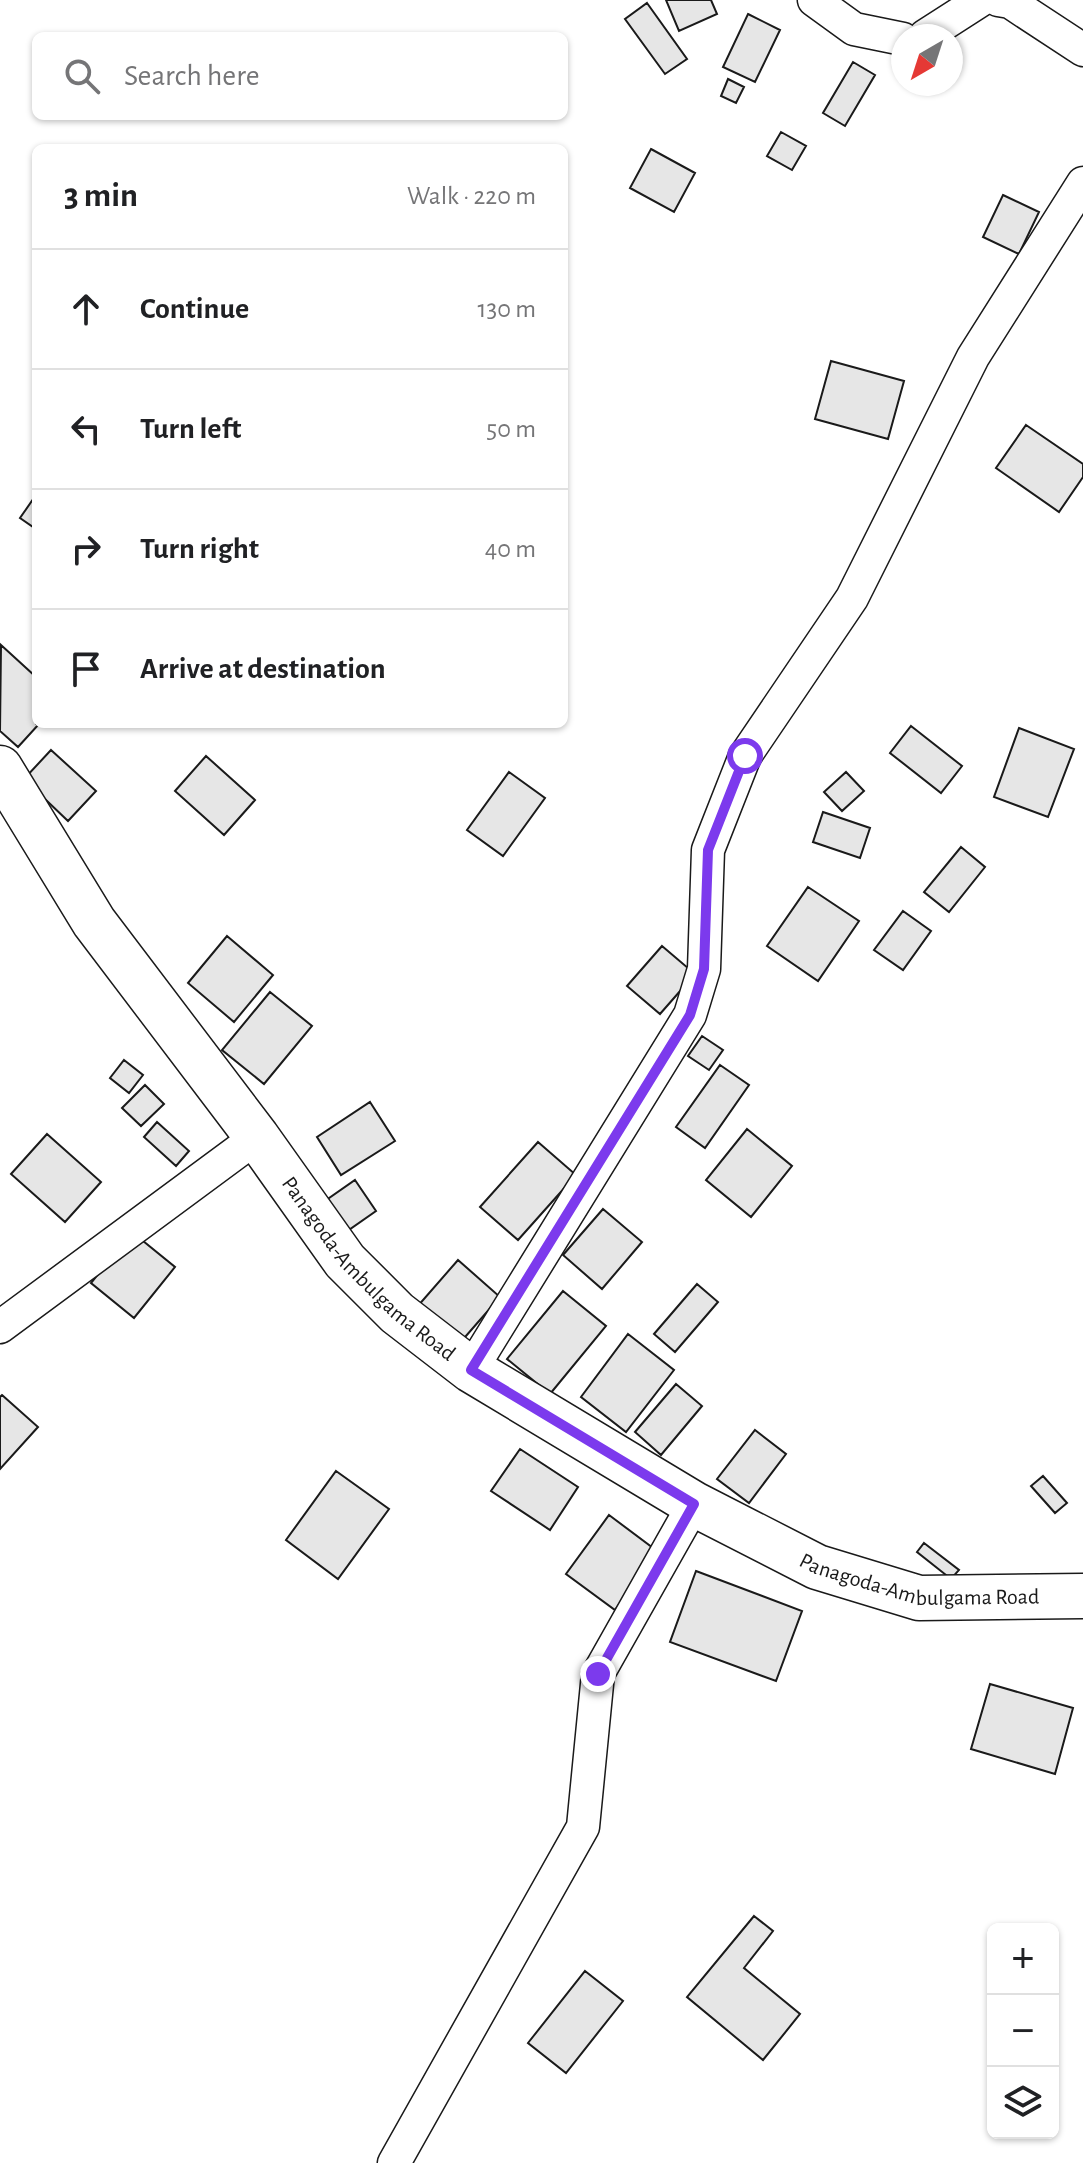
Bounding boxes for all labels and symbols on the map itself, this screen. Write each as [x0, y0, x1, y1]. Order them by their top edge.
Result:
north arrow [891, 24, 963, 96]
route start [727, 738, 763, 774]
street label: Panagoda-Ambulgama Road [278, 1173, 460, 1365]
street label: Panagoda-Ambulgama Road [796, 1549, 1039, 1609]
route end [580, 1656, 616, 1692]

